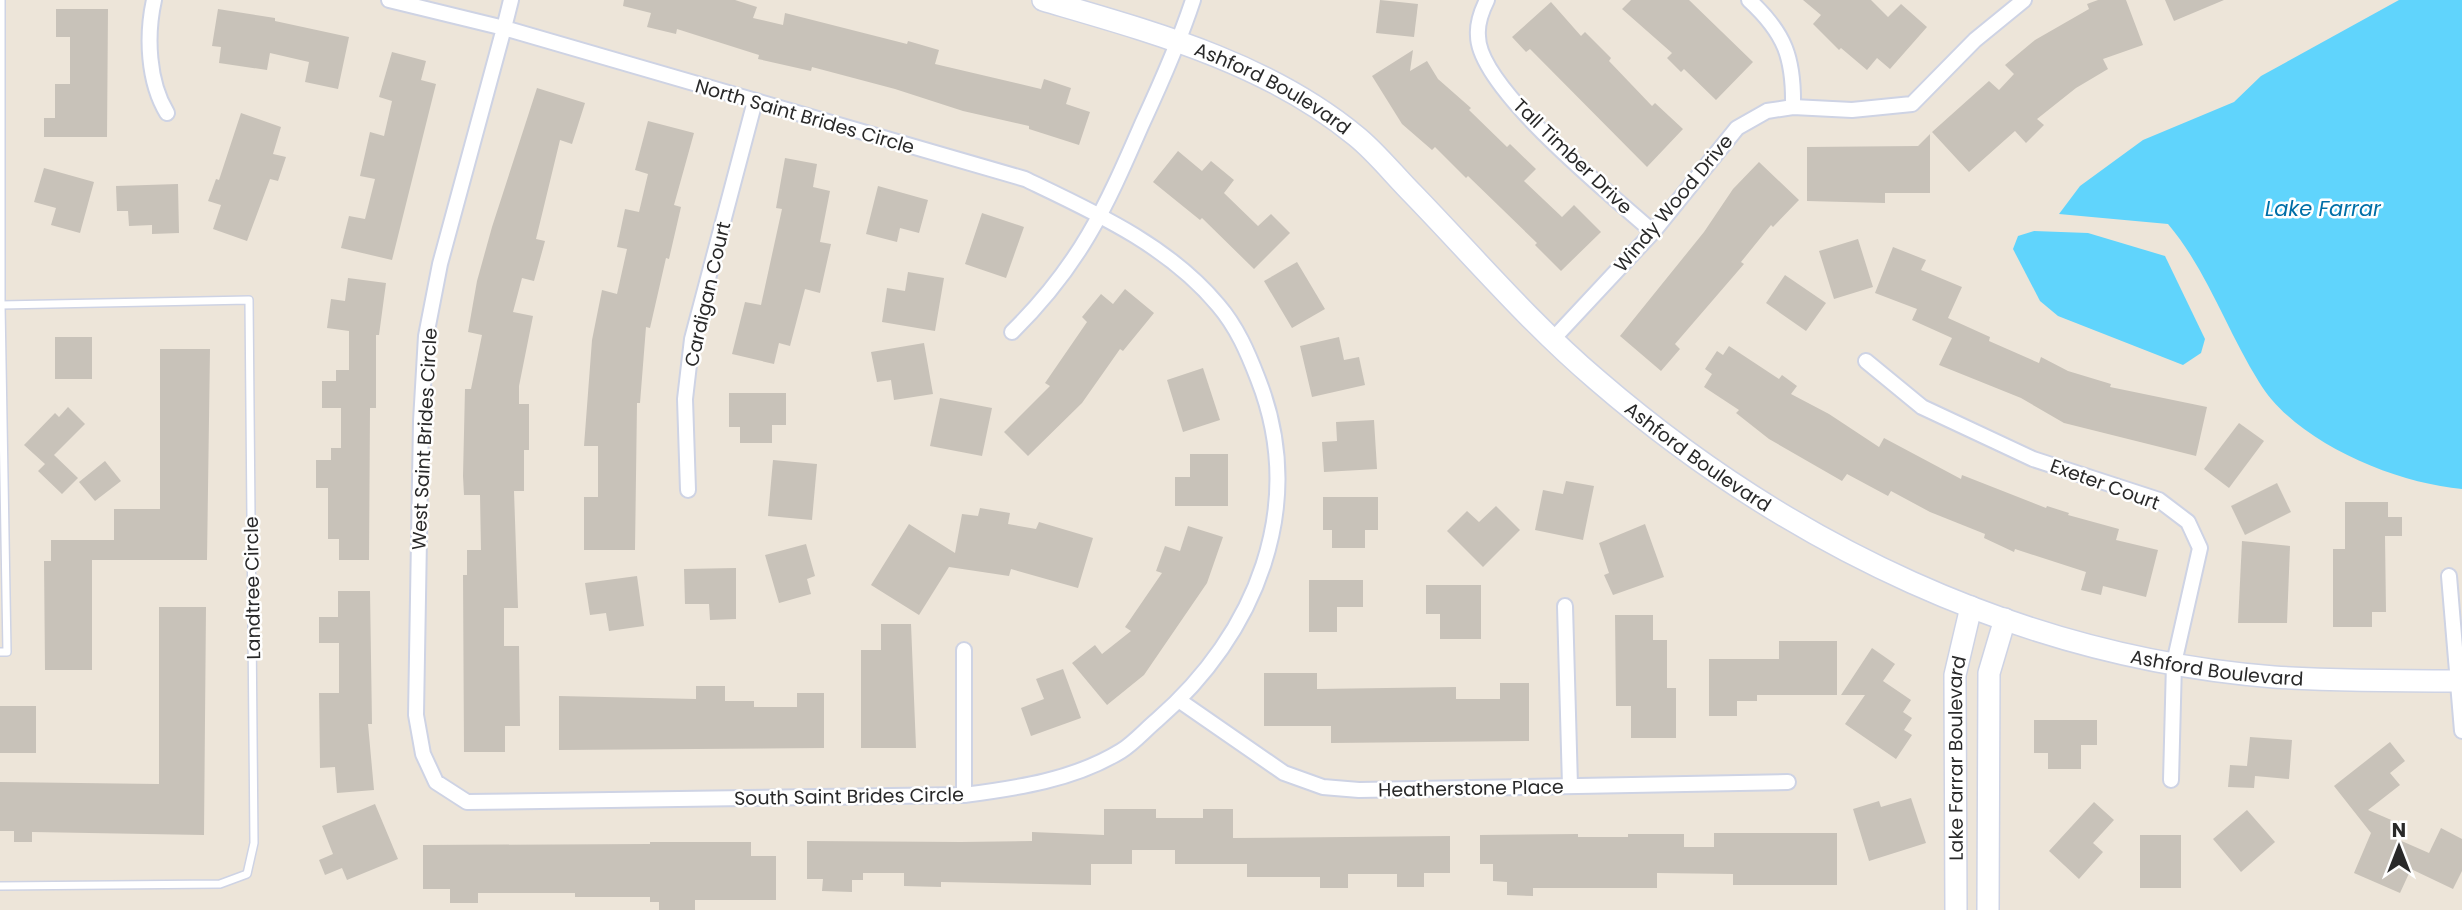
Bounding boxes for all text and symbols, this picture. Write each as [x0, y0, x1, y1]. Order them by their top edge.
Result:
street label: Ashford Boulevard [1190, 36, 1356, 141]
street label: North Saint Brides Circle [692, 72, 918, 161]
street label: Tall Timber Drive [1507, 92, 1638, 220]
street label: Windy Wood Drive [1608, 129, 1739, 278]
water label: Lake Farrar [2265, 194, 2382, 223]
street label: Cardigan Court [678, 219, 737, 369]
street label: West Saint Brides Circle [405, 327, 444, 551]
street label: Ashford Boulevard [1619, 396, 1776, 519]
street label: Exeter Court [2046, 452, 2163, 517]
street label: Landtree Circle [238, 516, 267, 660]
street label: Ashford Boulevard [2128, 643, 2304, 693]
street label: Lake Farrar Boulevard [1942, 653, 1973, 861]
street label: Heatherstone Place [1378, 773, 1564, 804]
street label: South Saint Brides Circle [734, 781, 964, 812]
north arrow [2364, 812, 2434, 882]
text: N [2392, 817, 2406, 844]

